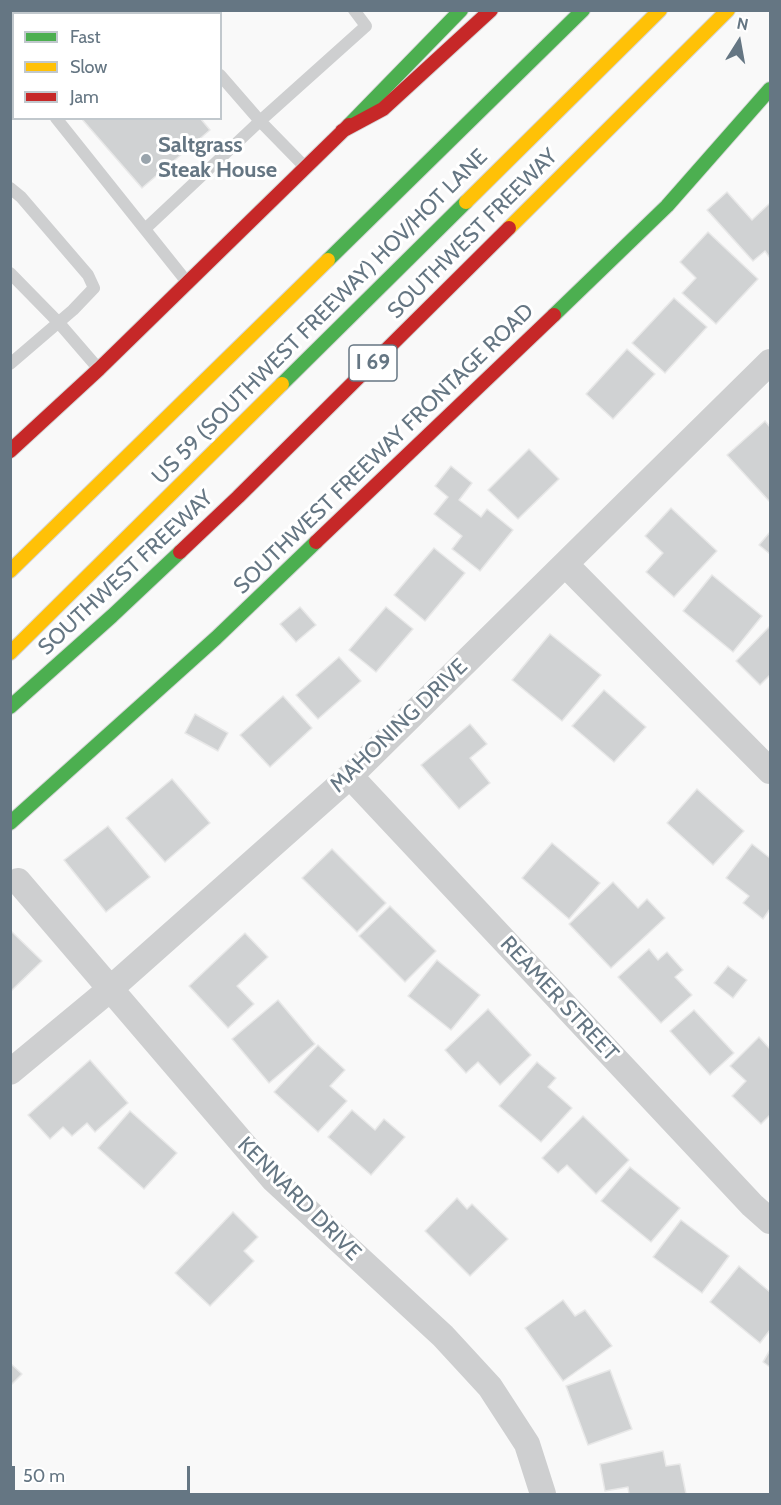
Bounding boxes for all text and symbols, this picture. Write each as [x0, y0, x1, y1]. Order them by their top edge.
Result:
legend [12, 12, 222, 120]
north arrow [709, 12, 769, 72]
text: N [735, 13, 750, 34]
text: Fast [70, 26, 101, 48]
text: Slow [70, 56, 107, 78]
text: Jam [70, 86, 99, 108]
place label: Saltgrass Steak House [158, 133, 277, 184]
street label: US 59 (SOUTHWEST FREEWAY) HOV/HOT LANE [147, 144, 493, 490]
street label: SOUTHWEST FREEWAY [383, 144, 563, 324]
marker: Saltgrass Steak House [139, 152, 153, 166]
street label: SOUTHWEST FREEWAY FRONTAGE ROAD [229, 298, 539, 600]
road number: I 69 [349, 345, 397, 381]
street label: SOUTHWEST FREEWAY [33, 485, 219, 661]
street label: MAHONING DRIVE [325, 654, 473, 798]
street label: REAMER STREET [494, 931, 624, 1067]
street label: KENNARD DRIVE [232, 1132, 366, 1266]
scale bar [15, 1454, 194, 1492]
text: 50 m [23, 1465, 65, 1487]

